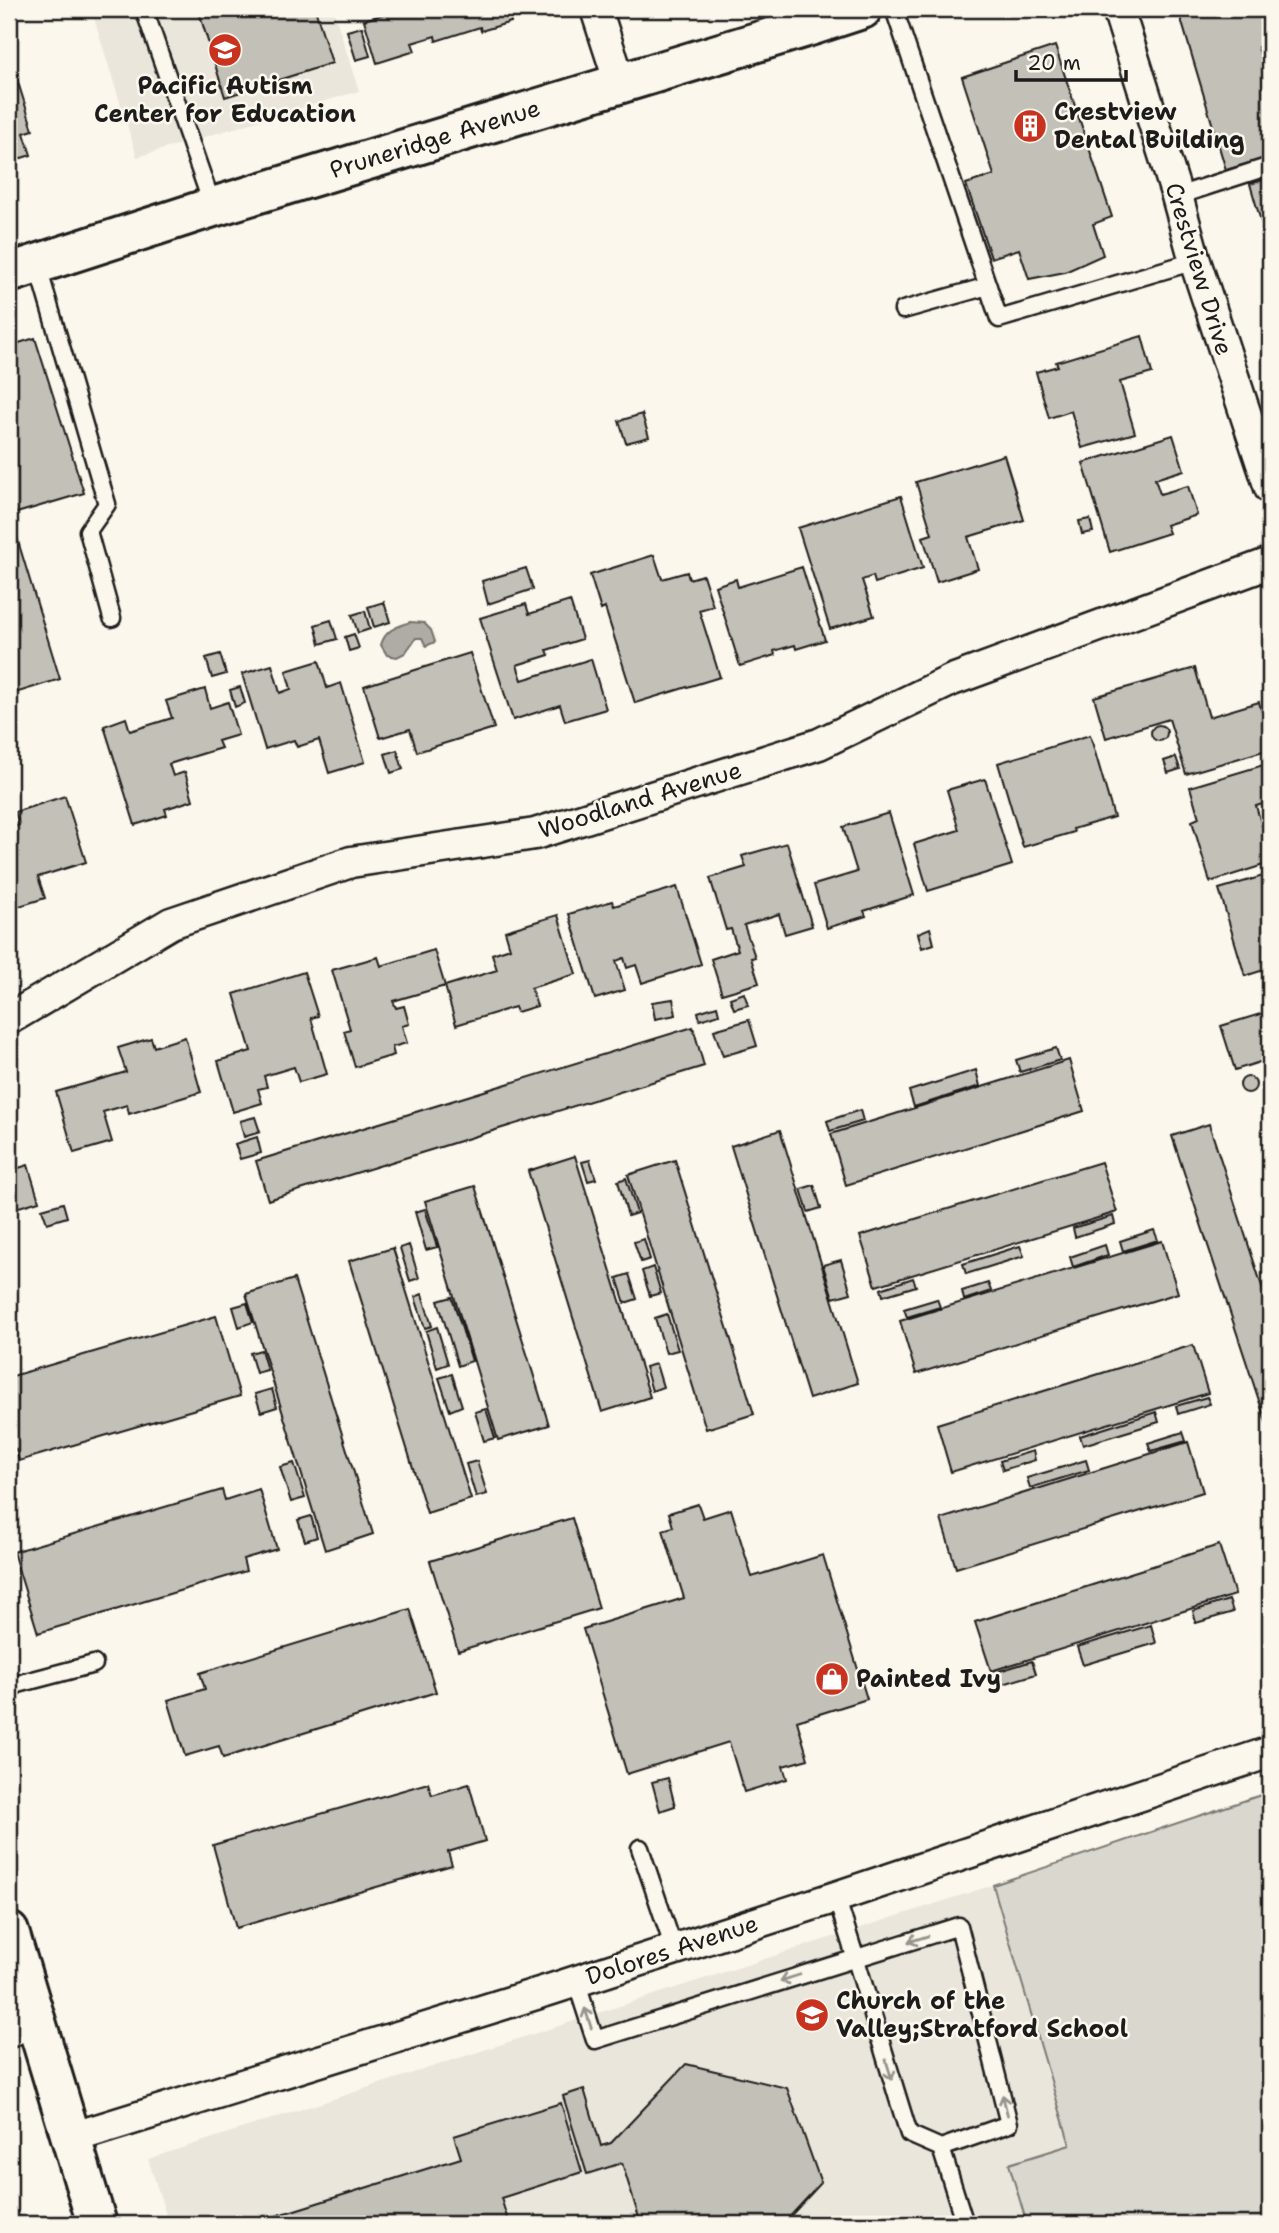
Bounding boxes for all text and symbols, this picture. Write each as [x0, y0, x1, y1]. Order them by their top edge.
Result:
school or university icon: Pacific Autism Center for Education [206, 31, 244, 69]
scale bar [1016, 38, 1127, 82]
text: 20 m [1027, 49, 1081, 77]
place label: Pacific Autism Center for Education [94, 70, 356, 130]
street label: Pruneridge Avenue [326, 92, 544, 186]
place label: Crestview Dental Building [1054, 96, 1245, 156]
building icon: Crestview Dental Building [1011, 107, 1049, 145]
street label: Crestview Drive [1158, 179, 1240, 359]
street label: Woodland Avenue [534, 754, 746, 846]
shop icon: Painted Ivy [813, 1660, 851, 1698]
place label: Painted Ivy [856, 1663, 1001, 1695]
street label: Dolores Avenue [582, 1907, 762, 1993]
one-way arrow [907, 1933, 929, 1946]
one-way arrow [779, 1973, 801, 1986]
place label: Church of the Valley;Stratford School [836, 1985, 1128, 2045]
school or university icon: Church of the Valley;Stratford School [793, 1996, 831, 2034]
one-way arrow [581, 2007, 594, 2029]
one-way arrow [883, 2059, 896, 2081]
one-way arrow [998, 2094, 1011, 2117]

